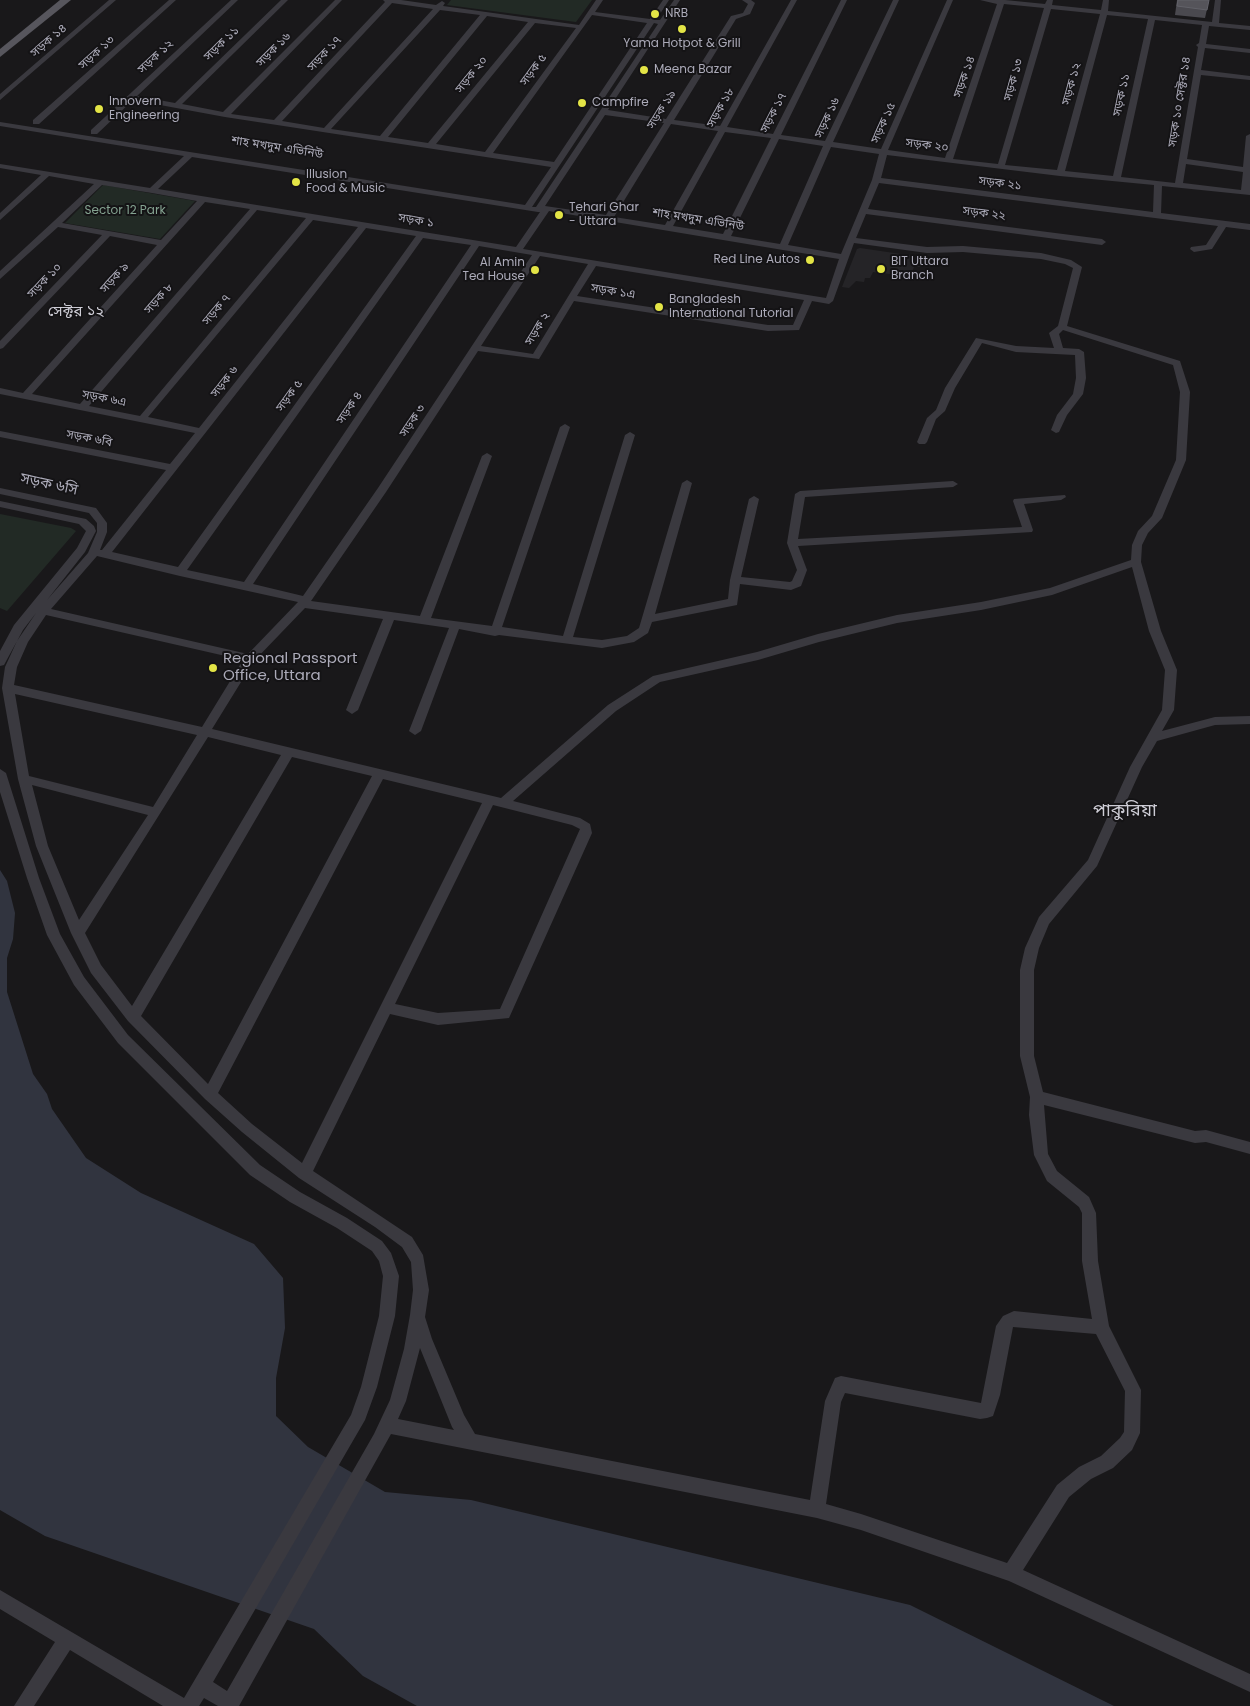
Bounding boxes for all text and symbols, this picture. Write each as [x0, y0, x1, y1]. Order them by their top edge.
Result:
place label: NRB [665, 7, 688, 21]
marker: NRB [649, 8, 661, 20]
street label: সড়ক ১৪ [28, 21, 70, 61]
marker: Yama Hotpot & Grill [676, 23, 688, 35]
street label: সড়ক ১১ [201, 24, 243, 64]
street label: সড়ক ১৬ [254, 30, 294, 70]
street label: সড়ক ১৩ [76, 33, 118, 73]
street label: সড়ক ১৭ [305, 33, 345, 75]
street label: সড়ক ১২ [135, 37, 177, 77]
place label: Yama Hotpot & Grill [623, 37, 741, 51]
street label: সড়ক ৫ [518, 51, 550, 89]
street label: সড়ক ২০ [453, 54, 491, 96]
street label: সড়ক ১৪ [951, 54, 979, 100]
street label: সড়ক ১০ সেক্টর ১৪ [1166, 56, 1194, 148]
street label: সড়ক ১৩ [1001, 57, 1027, 103]
street label: সড়ক ১২ [1059, 61, 1085, 107]
place label: Meena Bazar [654, 63, 732, 77]
marker: Meena Bazar [638, 64, 650, 76]
street label: সড়ক ১১ [1110, 72, 1134, 118]
street label: সড়ক ১৮ [704, 86, 738, 130]
street label: সড়ক ১৯ [644, 88, 680, 132]
street label: সড়ক ১৭ [758, 91, 790, 135]
place label: Innovern Engineering [109, 95, 180, 123]
street label: সড়ক ১৬ [812, 95, 844, 141]
place label: Campfire [592, 96, 649, 110]
marker: Campfire [576, 97, 588, 109]
street label: সড়ক ১৫ [869, 100, 899, 146]
marker: Innovern Engineering [93, 103, 105, 115]
street label: শাহ মখদুম এভিনিউ [230, 134, 324, 162]
street label: সড়ক ২০ [905, 136, 949, 156]
place label: Illusion Food & Music [306, 168, 385, 196]
street label: সড়ক ২১ [978, 174, 1022, 194]
marker: Illusion Food & Music [290, 176, 302, 188]
place label: Tehari Ghar - Uttara [569, 201, 639, 229]
park label: Sector 12 Park [84, 204, 166, 218]
street label: সড়ক ২২ [962, 204, 1006, 224]
street label: শাহ মখদুম এভিনিউ [651, 206, 745, 234]
marker: Tehari Ghar - Uttara [553, 209, 565, 221]
street label: সড়ক ১ [397, 211, 435, 231]
place label: Red Line Autos [713, 253, 800, 267]
marker: Red Line Autos [804, 254, 816, 266]
place label: BIT Uttara Branch [891, 255, 949, 283]
place label: Al Amin Tea House [462, 256, 525, 284]
street label: সড়ক ১০ [25, 260, 65, 302]
street label: সড়ক ৯ [98, 260, 132, 296]
marker: BIT Uttara Branch [875, 263, 887, 275]
marker: Al Amin Tea House [529, 264, 541, 276]
street label: সড়ক ৮ [142, 281, 176, 317]
street label: সড়ক ১এ [590, 281, 636, 303]
street label: সড়ক ৭ [200, 292, 234, 328]
place label: Bangladesh International Tutorial [669, 293, 793, 321]
marker: Bangladesh International Tutorial [653, 301, 665, 313]
district label: সেক্টর ১২ [48, 303, 104, 321]
street label: সড়ক ২ [523, 310, 553, 348]
street label: সড়ক ৬ [208, 363, 242, 401]
street label: সড়ক ৫ [274, 377, 306, 415]
street label: সড়ক ৬এ [81, 388, 127, 410]
street label: সড়ক ৪ [334, 389, 366, 427]
street label: সড়ক ৩ [397, 402, 429, 440]
street label: সড়ক ৬বি [65, 428, 113, 450]
street label: সড়ক ৬সি [19, 470, 79, 500]
place label: Regional Passport Office, Uttara [223, 650, 358, 685]
marker: Regional Passport Office, Uttara [207, 662, 219, 674]
district label: পাকুরিয়া [1093, 800, 1157, 822]

